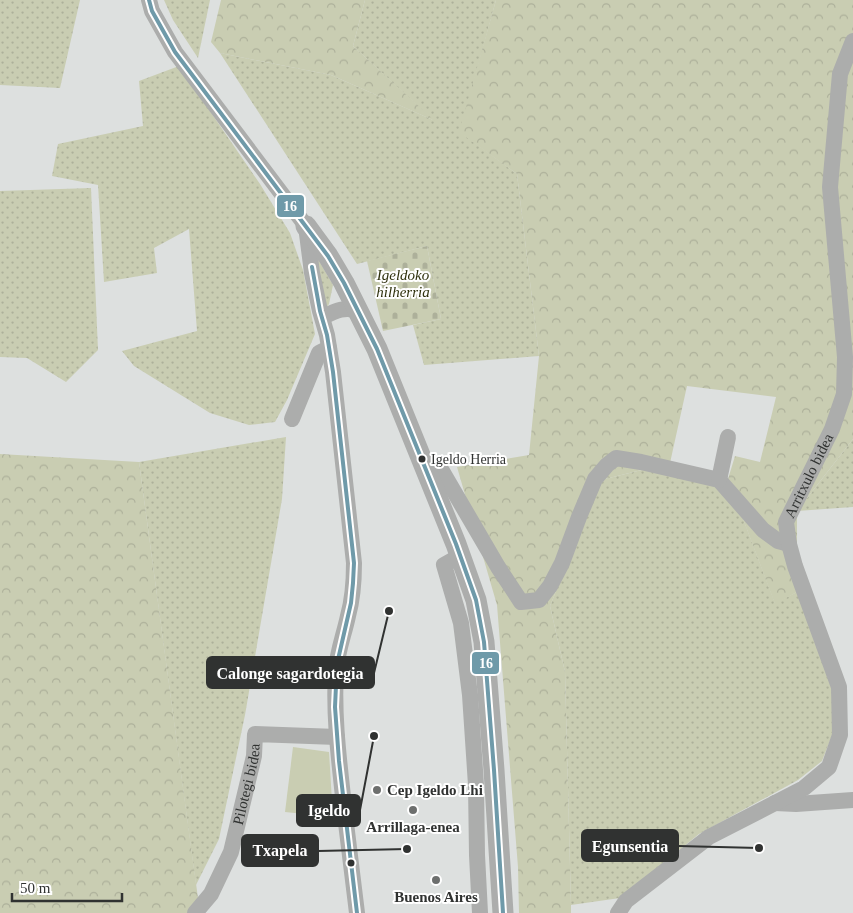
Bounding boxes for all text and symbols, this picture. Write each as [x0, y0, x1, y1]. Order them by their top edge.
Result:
line badge: 16 [276, 194, 305, 218]
text: 16 [283, 199, 297, 214]
park label: Igeldoko hilherria [376, 267, 430, 300]
street label: Arritxulo bidea [781, 431, 837, 521]
place label: Igeldo Herria [431, 452, 507, 467]
marker: Igeldo Herria [417, 454, 427, 464]
line badge: 16 [471, 651, 500, 675]
text: 16 [479, 656, 493, 671]
callout: Calonge sagardotegia [207, 657, 374, 688]
text: Calonge sagardotegia [216, 665, 364, 683]
street label: Pilotegi bidea [230, 743, 263, 826]
place label: Cep Igeldo Lhi [387, 782, 483, 798]
marker: Cep Igeldo Lhi [371, 784, 383, 796]
callout: Igeldo [297, 795, 360, 826]
text: Igeldo [308, 802, 350, 820]
marker: Arrillaga-enea [407, 804, 419, 816]
place label: Arrillaga-enea [366, 819, 460, 835]
callout: Egunsentia [582, 830, 678, 861]
callout: Txapela [242, 835, 318, 866]
text: Egunsentia [592, 838, 668, 856]
text: Txapela [252, 842, 308, 860]
unlabelled marker [346, 858, 356, 868]
scale bar [12, 870, 122, 902]
marker: Buenos Aires [430, 874, 442, 886]
text: 50 m [20, 880, 51, 896]
place label: Buenos Aires [394, 889, 478, 905]

